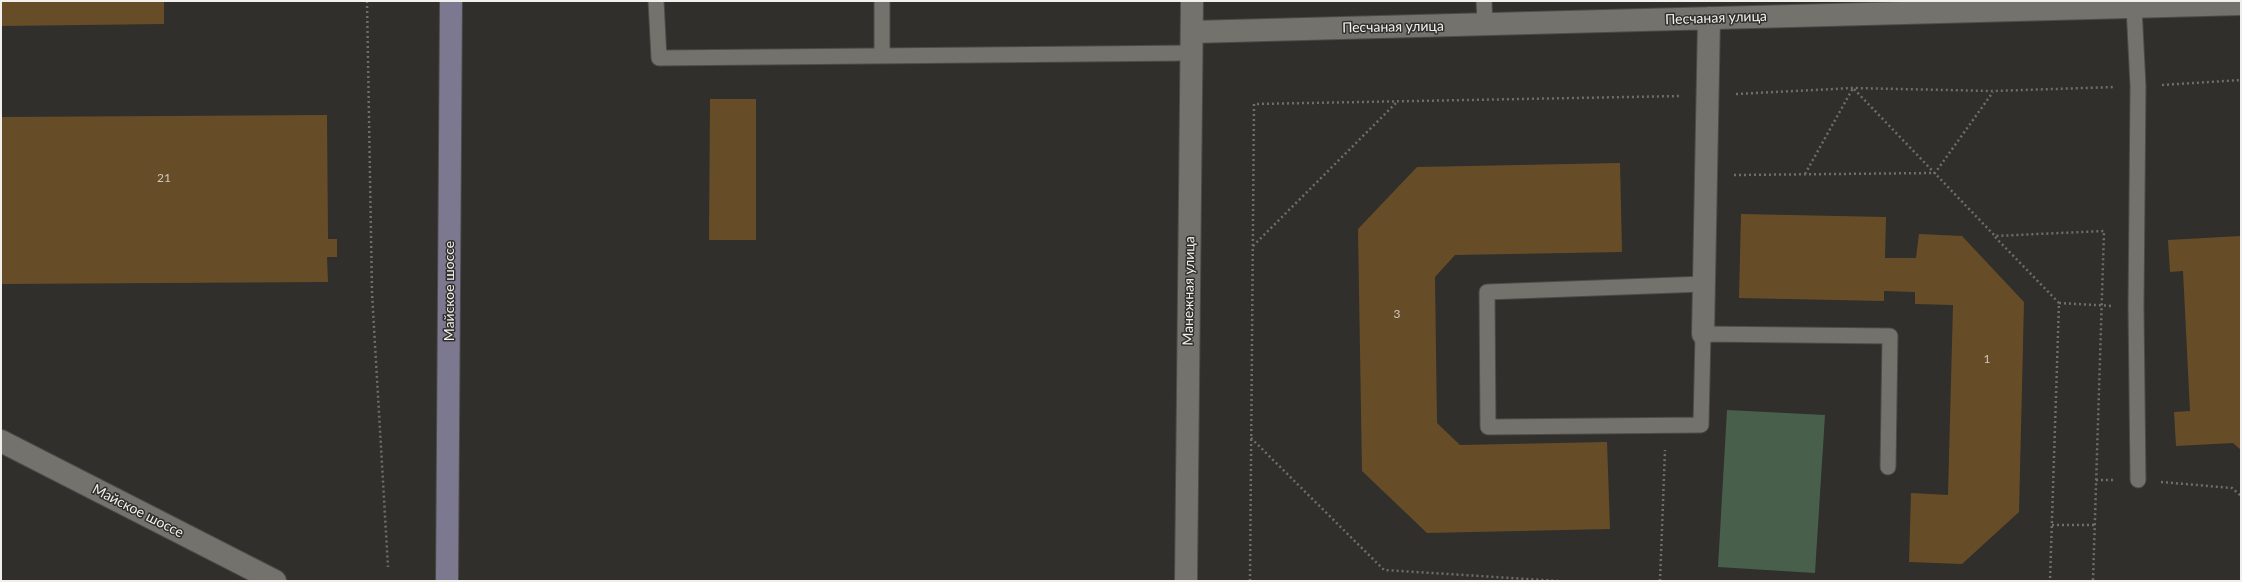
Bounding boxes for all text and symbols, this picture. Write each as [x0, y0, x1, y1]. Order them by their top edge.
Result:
street label: Песчаная улица [1665, 8, 1767, 28]
street label: Песчаная улица [1342, 18, 1444, 36]
house number: 21 [157, 171, 171, 185]
street label: Манежная улица [1180, 236, 1198, 346]
street label: Майское шоссе [441, 241, 457, 341]
house number: 3 [1394, 307, 1400, 321]
house number: 1 [1984, 352, 1990, 366]
street label: Майское шоссе [89, 481, 187, 541]

